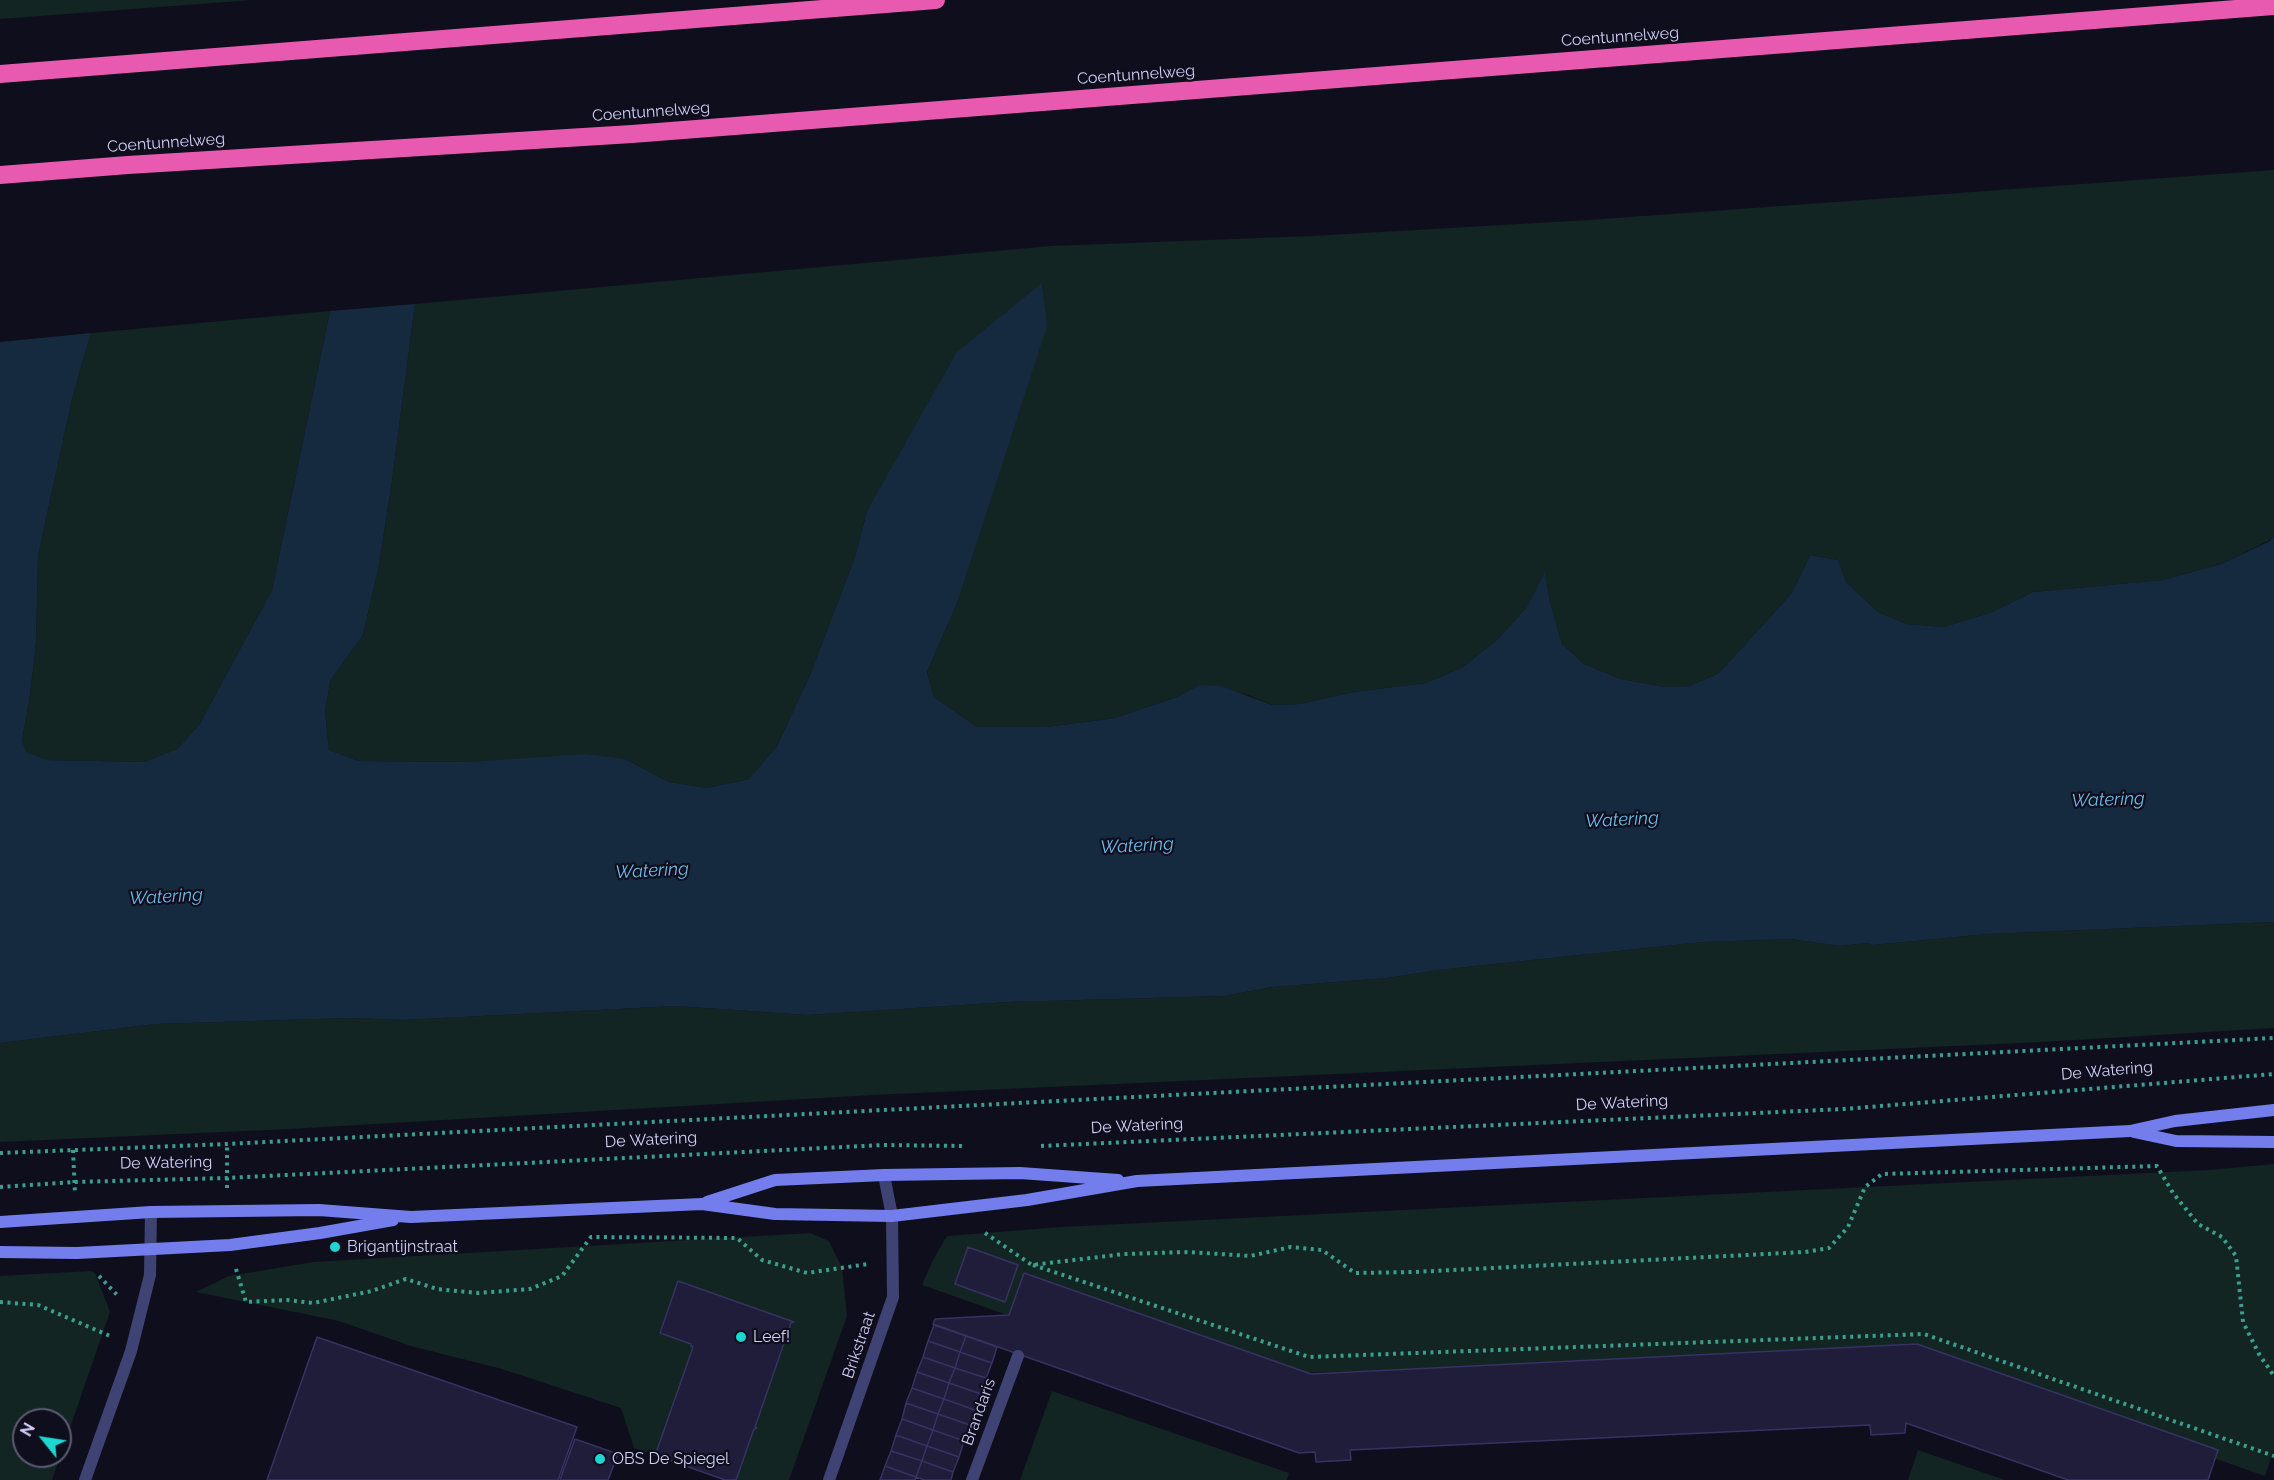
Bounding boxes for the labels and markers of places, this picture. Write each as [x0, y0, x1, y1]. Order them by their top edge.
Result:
place label: Brigantijnstraat [347, 1237, 458, 1257]
marker: Brigantijnstraat [328, 1240, 342, 1254]
place label: Leef! [753, 1327, 790, 1347]
marker: Leef! [734, 1330, 748, 1344]
place label: OBS De Spiegel [612, 1449, 729, 1469]
marker: OBS De Spiegel [593, 1452, 607, 1466]

